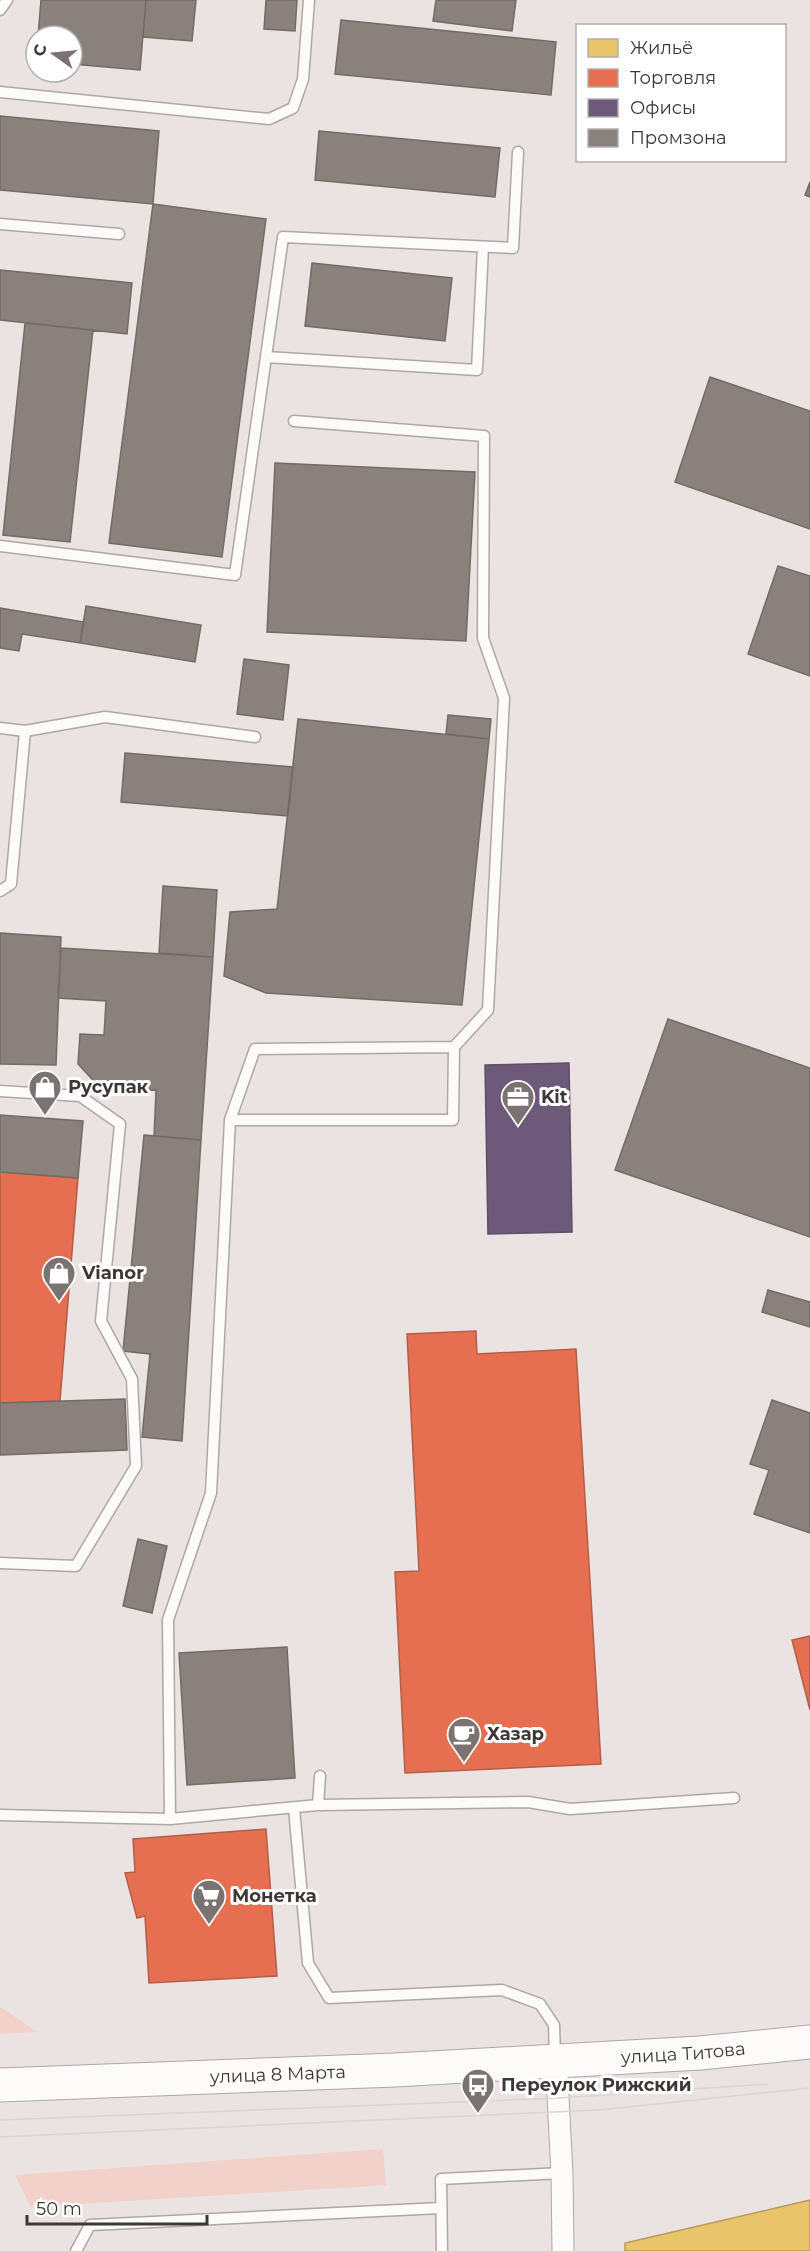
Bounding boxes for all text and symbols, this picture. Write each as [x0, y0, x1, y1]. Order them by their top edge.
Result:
north arrow [24, 24, 84, 84]
legend [576, 24, 786, 162]
text: Жильё [630, 37, 693, 59]
text: С [29, 42, 51, 58]
text: Торговля [630, 67, 716, 89]
text: Офисы [630, 97, 696, 119]
text: Промзона [630, 127, 727, 149]
shop icon: Русупак [27, 1069, 63, 1116]
place label: Русупак [68, 1076, 149, 1098]
office icon: Kit [500, 1079, 536, 1126]
place label: Kit [541, 1086, 568, 1108]
shop icon: Vianor [41, 1255, 77, 1302]
place label: Vianor [81, 1262, 144, 1284]
cafe icon: Хазар [446, 1716, 482, 1763]
place label: Хазар [487, 1723, 544, 1745]
supermarket icon: Монетка [191, 1878, 227, 1925]
place label: Монетка [232, 1885, 317, 1907]
street label: улица Титова [619, 2038, 746, 2068]
street label: улица 8 Марта [208, 2061, 346, 2088]
bus stop icon: Переулок Рижский [460, 2067, 496, 2114]
place label: Переулок Рижский [501, 2074, 691, 2096]
scale bar [27, 2188, 207, 2226]
text: 50 m [36, 2198, 82, 2220]

